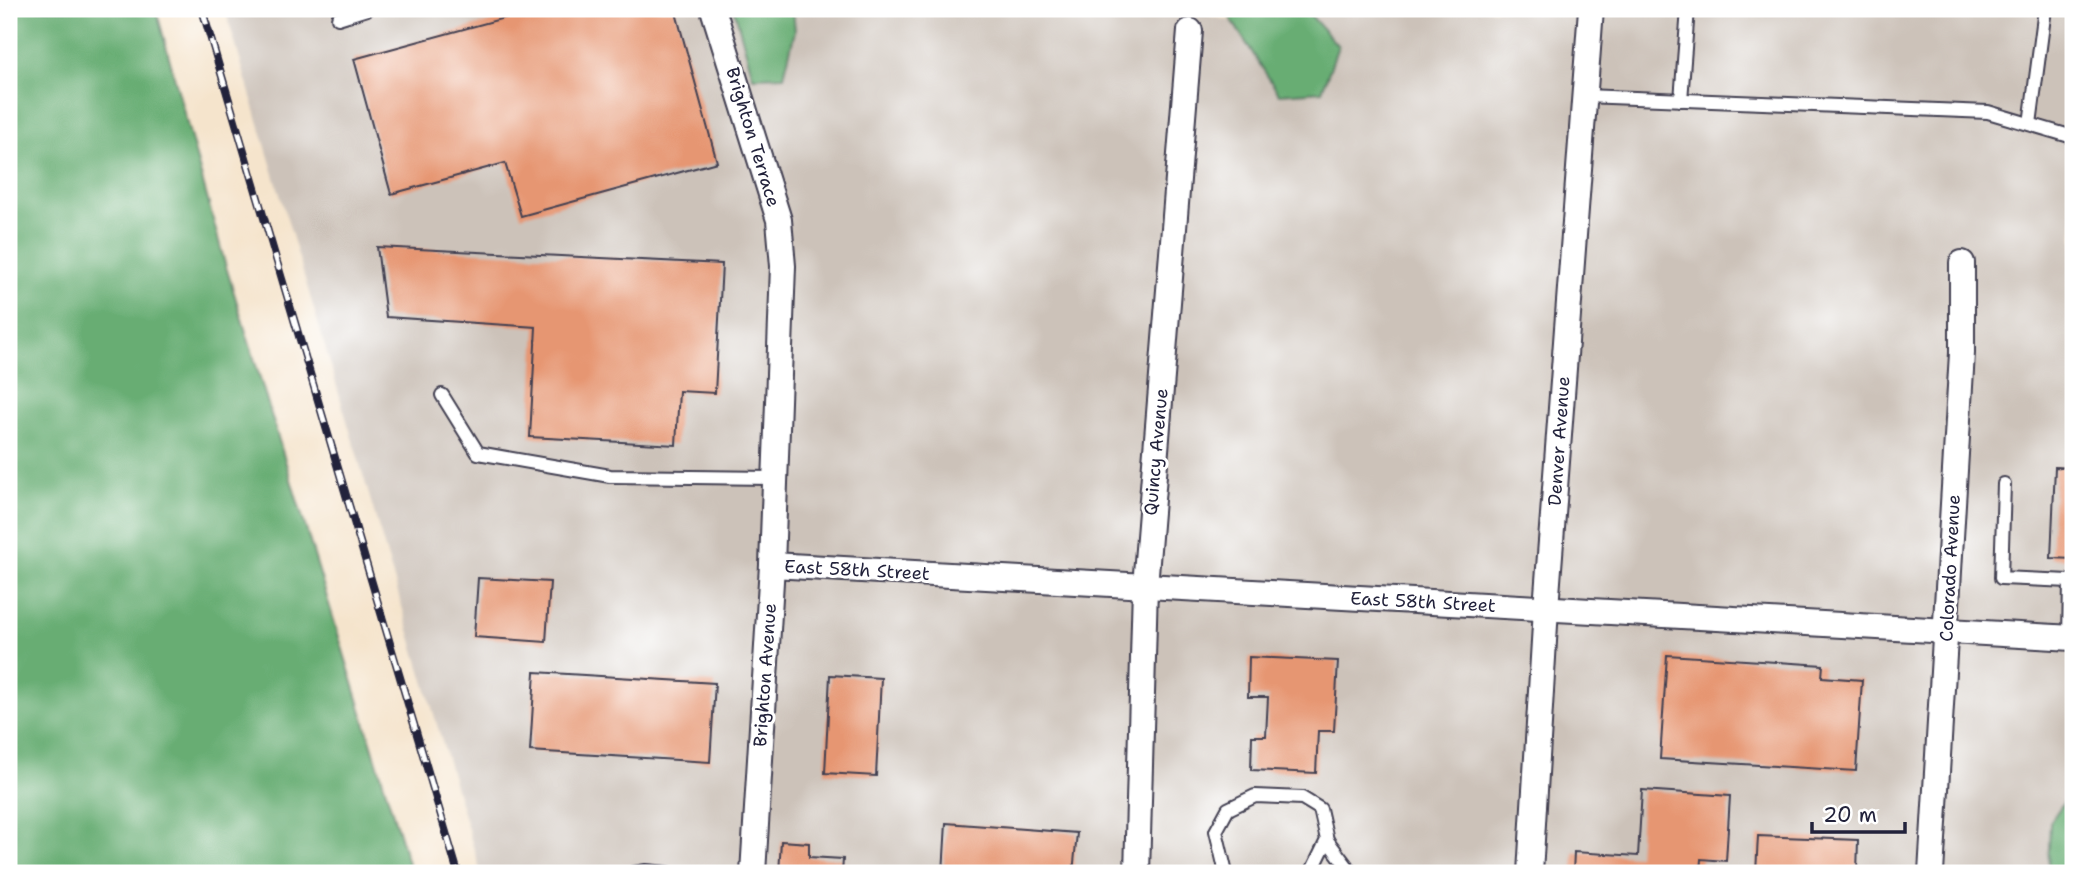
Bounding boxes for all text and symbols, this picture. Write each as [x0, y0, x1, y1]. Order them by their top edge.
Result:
street label: Brighton Terrace [720, 64, 786, 210]
street label: Denver Avenue [1543, 375, 1575, 507]
street label: Quincy Avenue [1138, 387, 1174, 517]
street label: Colorado Avenue [1934, 494, 1966, 642]
street label: East 58th Street [784, 554, 930, 586]
street label: East 58th Street [1350, 586, 1496, 618]
street label: Brighton Avenue [748, 602, 782, 748]
scale bar [1812, 791, 1905, 835]
text: 20 m [1823, 801, 1877, 829]

